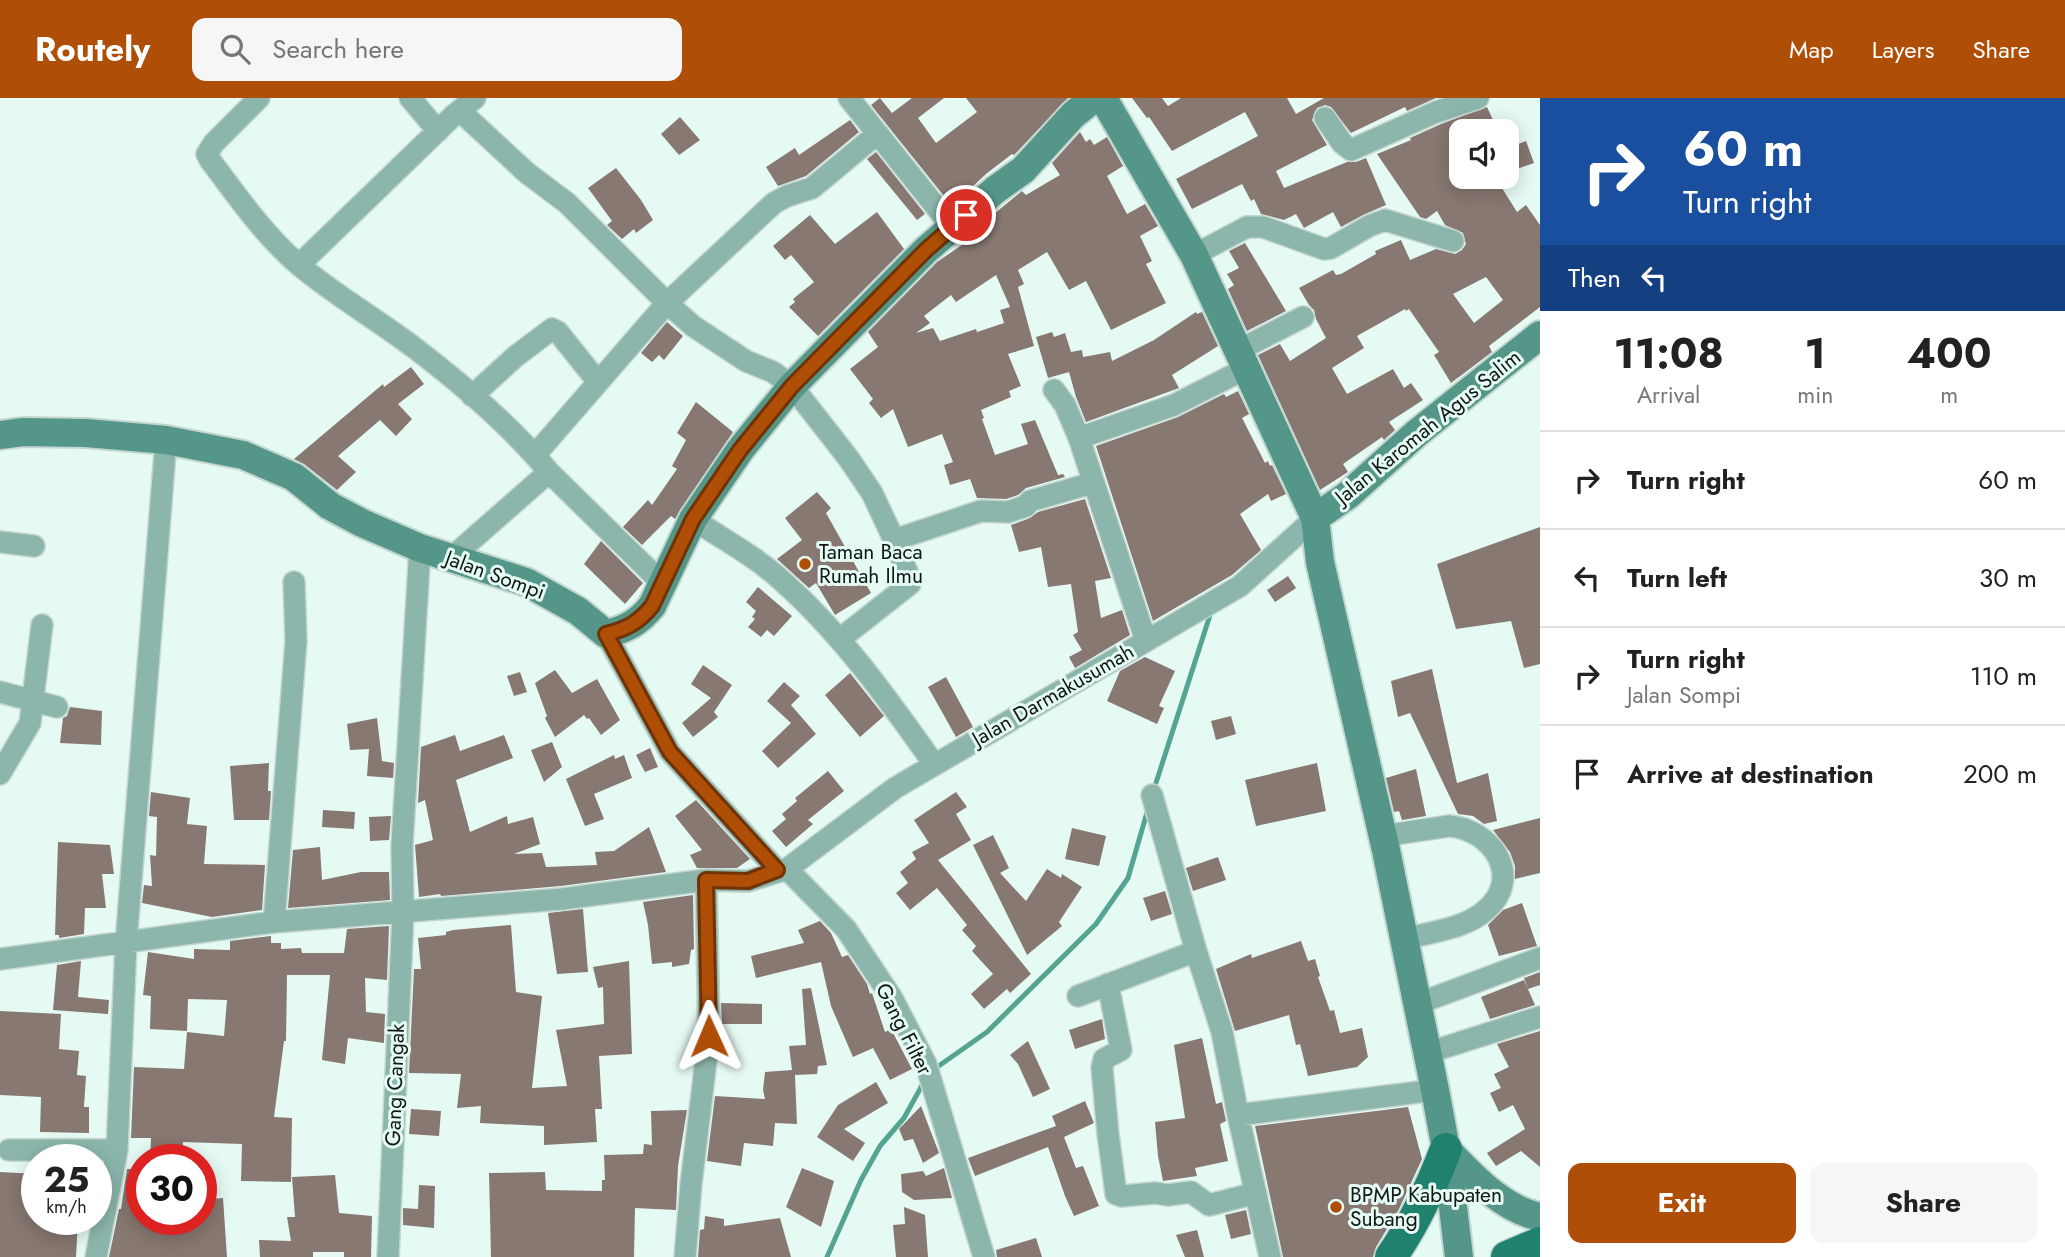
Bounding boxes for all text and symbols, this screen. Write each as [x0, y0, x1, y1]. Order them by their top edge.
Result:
search box [192, 18, 682, 81]
text: Routely [35, 26, 150, 73]
icon: search [216, 30, 254, 68]
text: Search here [272, 30, 404, 68]
text: Map [1789, 32, 1834, 67]
text: Layers [1872, 32, 1934, 67]
text: Share [1972, 32, 2030, 67]
text: 60 m [1683, 114, 1803, 184]
map controls [1449, 119, 1519, 189]
button: sound [1449, 119, 1519, 189]
icon: right [1568, 126, 1659, 217]
text: Turn right [1683, 179, 1812, 225]
pin [936, 185, 996, 245]
icon: arrive [947, 196, 985, 234]
text: Then [1568, 259, 1621, 297]
icon: left [1635, 259, 1673, 297]
text: 11:08 [1613, 323, 1724, 384]
text: 1 [1805, 323, 1826, 384]
text: 400 [1907, 323, 1992, 384]
street label: Jalan Karomah Agus Salim [1326, 343, 1527, 513]
text: Arrival [1637, 378, 1700, 412]
text: min [1797, 378, 1833, 412]
text: m [1940, 378, 1958, 412]
icon: right [1568, 461, 1606, 499]
text: Turn right [1627, 461, 1745, 499]
text: 60 m [1978, 461, 2037, 499]
place label: Taman Baca Rumah Ilmu [819, 537, 923, 591]
street label: Jalan Sompi [438, 542, 549, 607]
marker: Taman Baca Rumah Ilmu [797, 556, 813, 572]
icon: left [1568, 559, 1606, 597]
text: Turn left [1627, 559, 1727, 597]
text: 30 m [1979, 559, 2037, 597]
street label: Jalan Darmakusumah [964, 636, 1140, 755]
text: Turn right [1627, 640, 1745, 678]
icon: right [1568, 657, 1606, 695]
text: 110 m [1970, 657, 2037, 695]
text: Jalan Sompi [1627, 678, 1741, 712]
icon: arrive [1568, 755, 1606, 793]
text: Arrive at destination [1627, 755, 1874, 793]
text: 200 m [1963, 755, 2037, 793]
street label: Gang Filter [868, 978, 940, 1081]
position arrow [672, 999, 746, 1073]
street label: Gang Cangak [378, 1023, 412, 1147]
speed limit sign: 30 [126, 1144, 217, 1235]
text: 25 [44, 1155, 89, 1205]
button: Exit [1568, 1163, 1796, 1243]
button: Share [1810, 1163, 2037, 1243]
place label: BPMP Kabupaten Subang [1350, 1180, 1502, 1234]
text: km/h [46, 1194, 87, 1220]
marker: BPMP Kabupaten Subang [1328, 1199, 1344, 1215]

